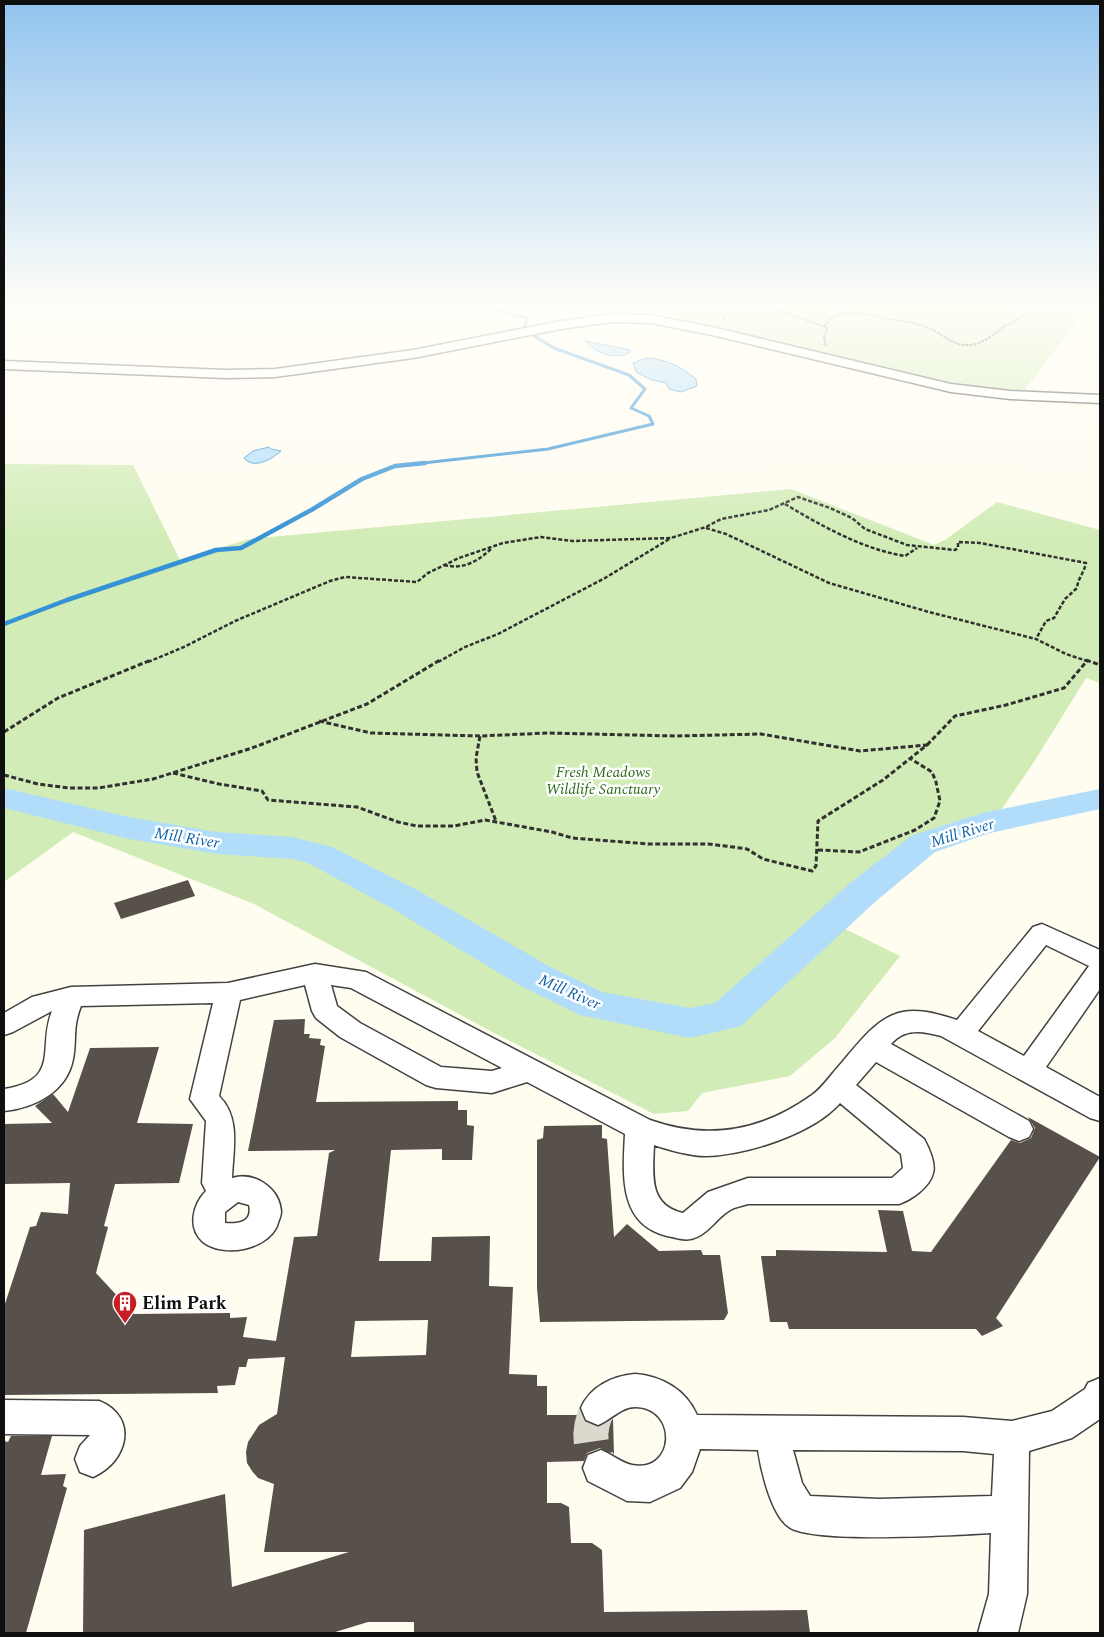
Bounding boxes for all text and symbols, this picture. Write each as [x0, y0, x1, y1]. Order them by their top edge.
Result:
park label: Fresh Meadows Wildlife Sanctuary [546, 761, 660, 801]
water label: Mill River [927, 812, 998, 854]
water label: Mill River [153, 821, 222, 855]
water label: Mill River [535, 968, 605, 1016]
building icon: Elim Park [112, 1290, 138, 1324]
place label: Elim Park [142, 1290, 227, 1317]

